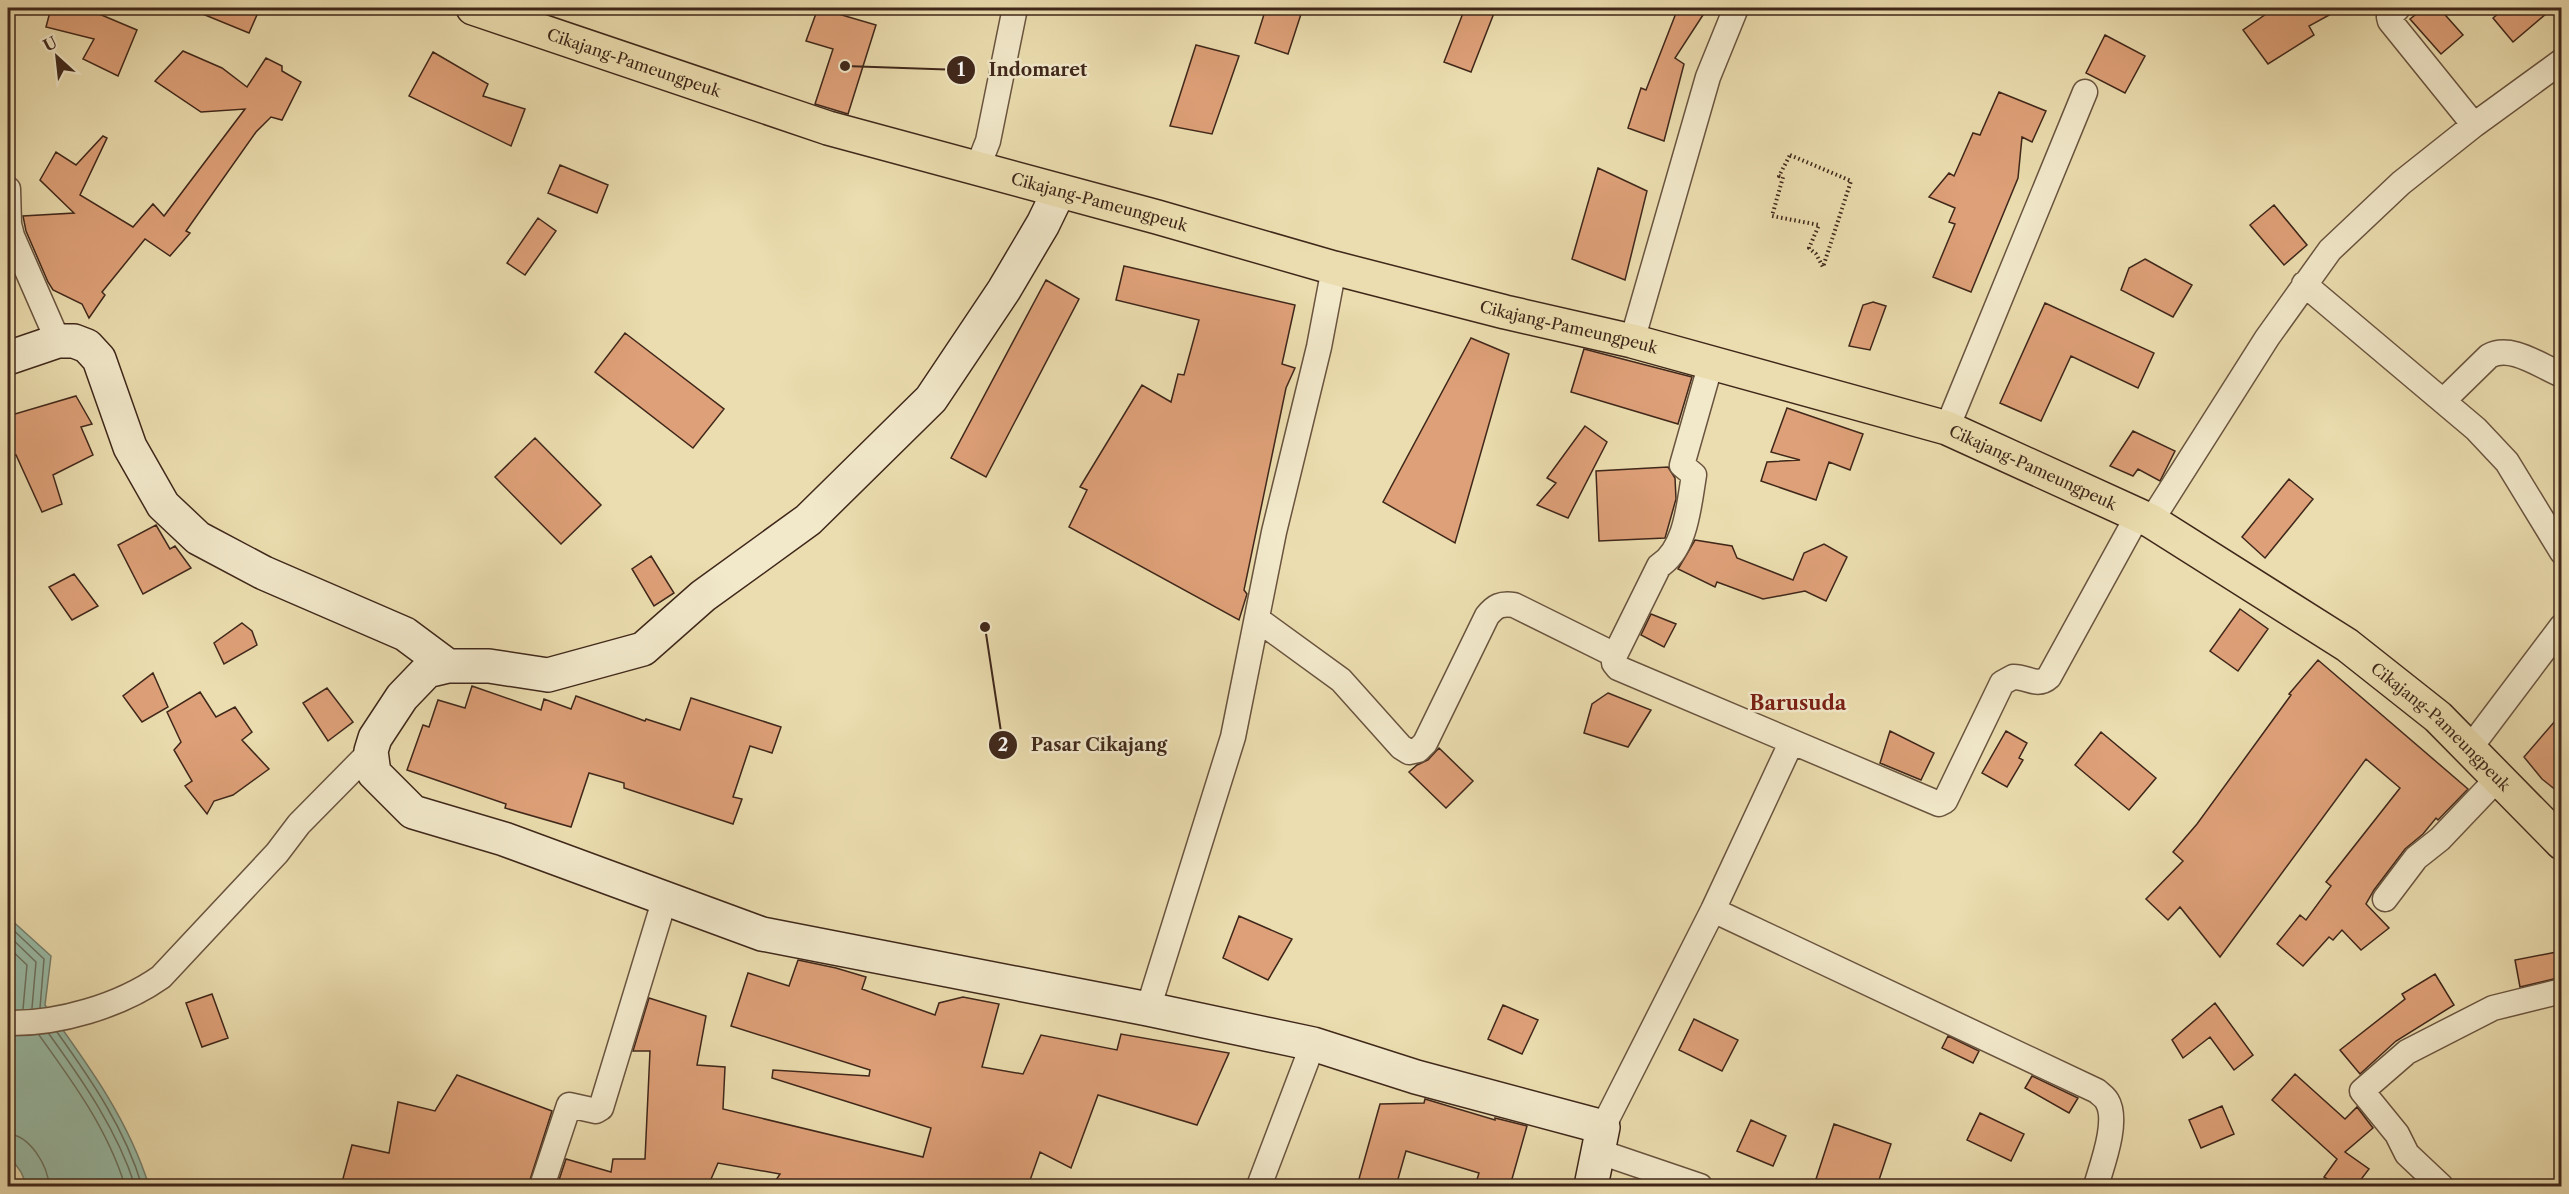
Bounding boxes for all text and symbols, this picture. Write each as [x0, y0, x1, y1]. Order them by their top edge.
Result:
street label: Cikajang-Pameungpeuk [545, 24, 724, 101]
north arrow [27, 27, 87, 87]
text: U [40, 32, 61, 55]
callout: Indomaret [946, 52, 1099, 88]
text: 1 [957, 59, 965, 81]
text: Indomaret [989, 59, 1088, 81]
street label: Cikajang-Pameungpeuk [1009, 168, 1191, 236]
street label: Cikajang-Pameungpeuk [1478, 296, 1661, 358]
street label: Cikajang-Pameungpeuk [1946, 420, 2121, 514]
street label: Cikajang-Pameungpeuk [2367, 658, 2515, 796]
district label: Barusuda [1750, 691, 1847, 715]
callout: Pasar Cikajang [988, 727, 1179, 763]
text: 2 [998, 734, 1008, 756]
text: Pasar Cikajang [1031, 734, 1168, 756]

